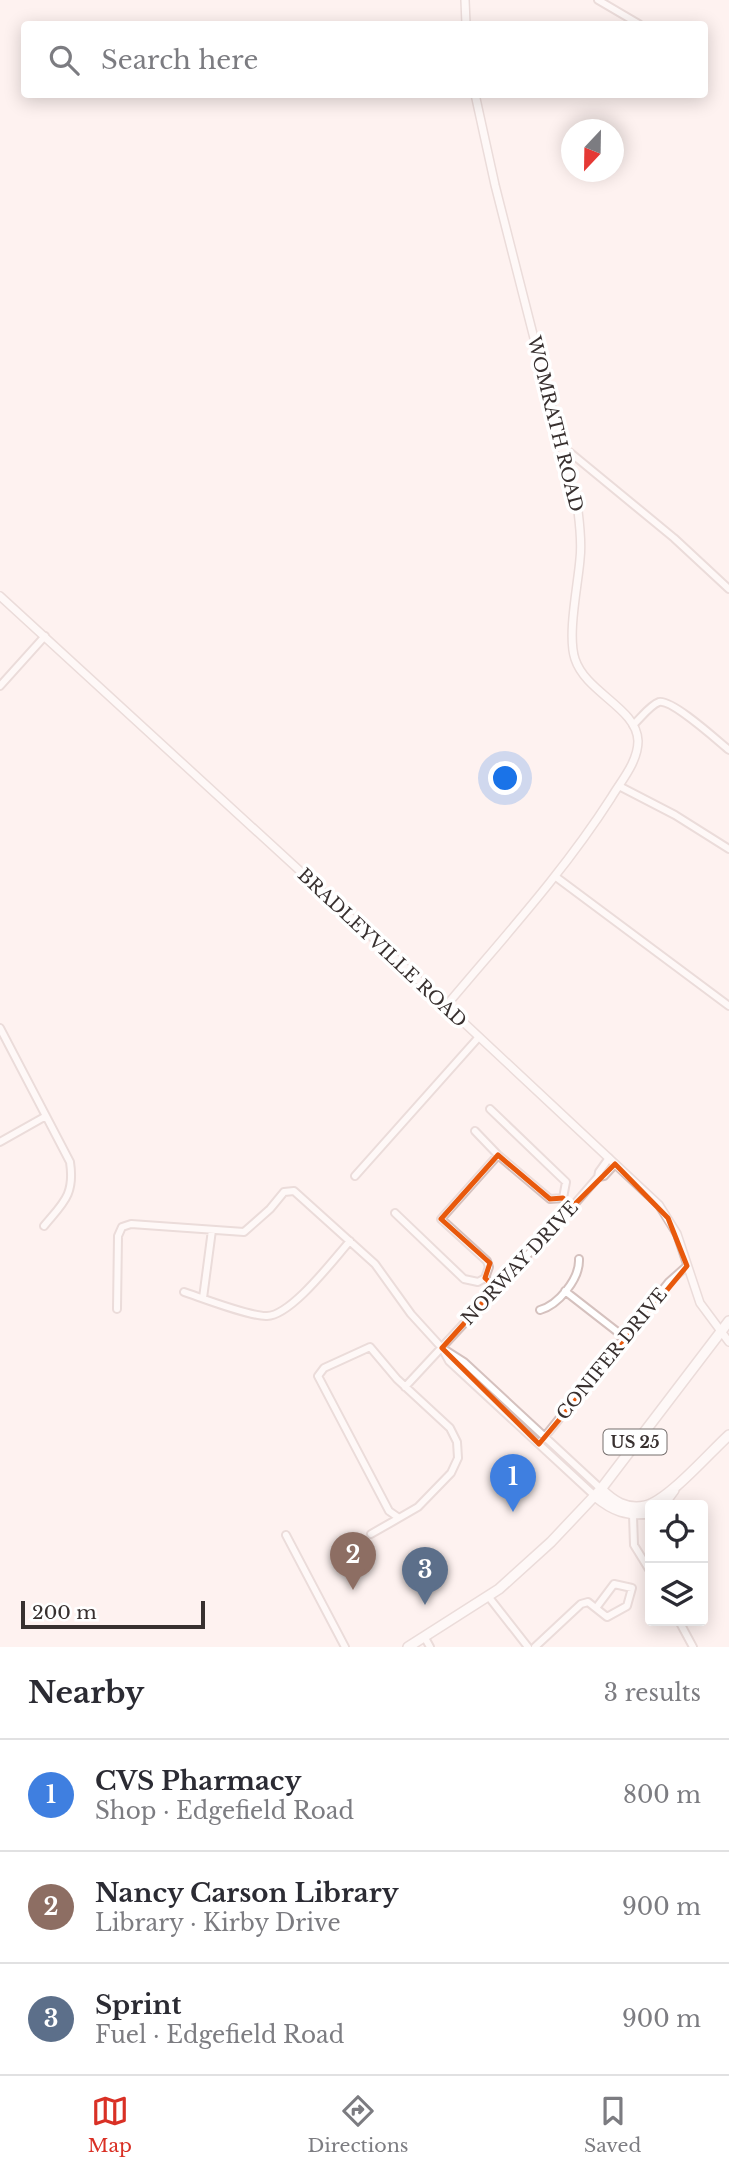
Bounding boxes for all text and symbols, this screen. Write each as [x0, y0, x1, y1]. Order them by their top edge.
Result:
search box [21, 21, 708, 98]
icon: search [45, 41, 83, 79]
text: Search here [101, 44, 258, 76]
north arrow [561, 119, 624, 182]
street label: WOMRATH ROAD [522, 333, 587, 514]
your location [488, 761, 522, 795]
street label: BRADLEYVILLE ROAD [293, 864, 471, 1032]
street label: NORWAY DRIVE [457, 1197, 583, 1329]
street label: CONIFER DRIVE [552, 1284, 672, 1424]
road number: US 25 [604, 1430, 666, 1454]
pin: 1 [490, 1454, 536, 1512]
map controls [645, 1500, 708, 1626]
button: locate [645, 1500, 708, 1563]
pin: 2 [330, 1532, 376, 1590]
pin: 3 [402, 1547, 448, 1605]
button: layers [645, 1563, 708, 1626]
scale bar [21, 1598, 205, 1630]
text: 200 m [32, 1601, 97, 1624]
text: Nearby [28, 1674, 144, 1711]
text: 3 results [604, 1679, 701, 1707]
text: CVS Pharmacy [95, 1765, 301, 1797]
text: 1 [46, 1781, 56, 1809]
text: 800 m [623, 1781, 701, 1809]
text: Shop · Edgefield Road [95, 1797, 354, 1825]
text: Nancy Carson Library [95, 1877, 399, 1909]
text: 2 [44, 1893, 58, 1921]
text: 900 m [622, 1893, 701, 1921]
text: Library · Kirby Drive [95, 1909, 341, 1937]
text: Sprint [95, 1989, 181, 2021]
text: 3 [44, 2005, 58, 2033]
text: 900 m [622, 2005, 701, 2033]
text: Fuel · Edgefield Road [95, 2021, 344, 2049]
tab: Map [88, 2092, 132, 2157]
tab: Directions [307, 2092, 408, 2157]
tab: Saved [584, 2092, 641, 2157]

